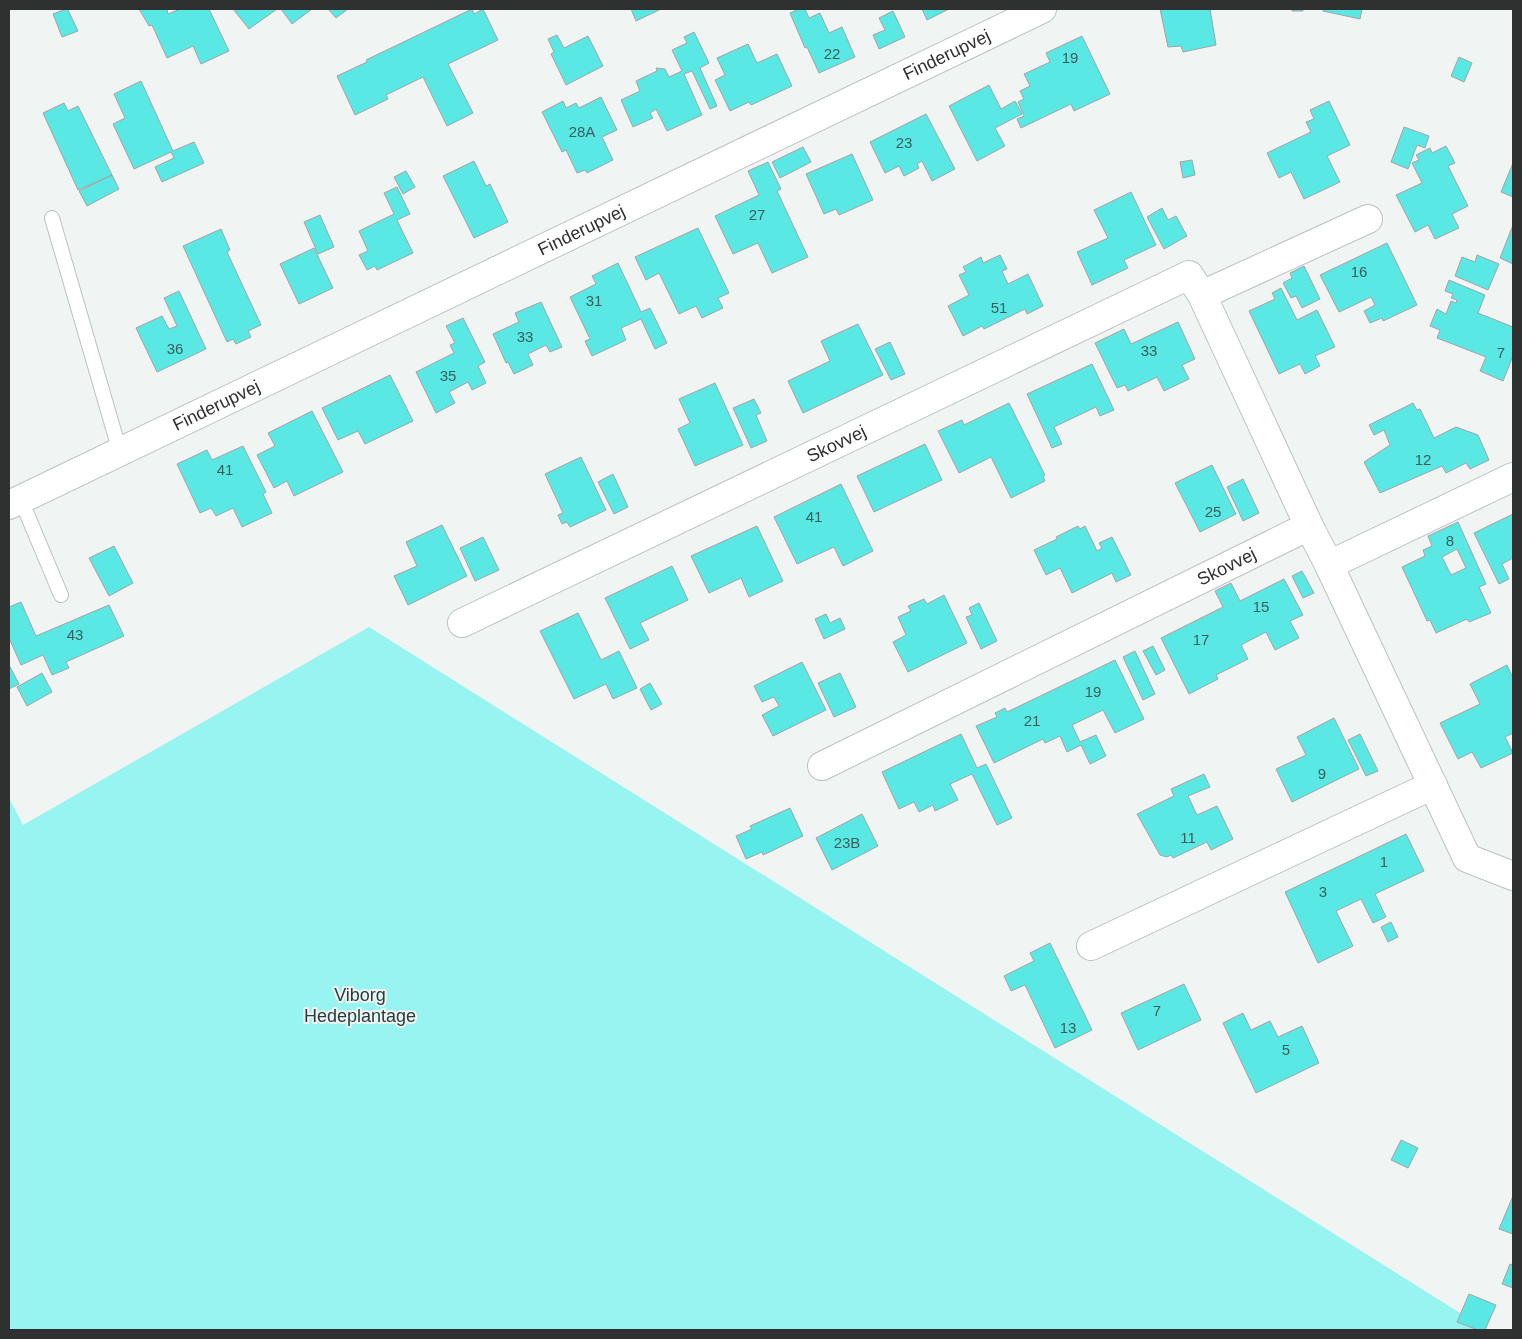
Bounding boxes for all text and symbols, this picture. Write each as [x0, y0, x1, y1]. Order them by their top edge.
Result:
street label: Finderupvej [900, 25, 993, 84]
house number: 22 [824, 45, 840, 62]
house number: 19 [1062, 49, 1078, 66]
house number: 28A [569, 123, 595, 140]
house number: 23 [896, 134, 912, 151]
street label: Finderupvej [535, 201, 628, 260]
house number: 27 [749, 206, 765, 223]
house number: 16 [1351, 263, 1367, 280]
house number: 31 [586, 292, 602, 309]
house number: 51 [991, 299, 1007, 316]
house number: 33 [517, 328, 533, 345]
house number: 36 [167, 340, 183, 357]
house number: 33 [1141, 342, 1157, 359]
house number: 7 [1497, 344, 1505, 361]
house number: 35 [440, 367, 456, 384]
street label: Finderupvej [170, 376, 263, 435]
street label: Skovvej [804, 421, 869, 466]
house number: 12 [1415, 451, 1431, 468]
house number: 41 [217, 461, 233, 478]
house number: 25 [1205, 503, 1221, 520]
house number: 41 [806, 508, 822, 525]
house number: 8 [1446, 532, 1454, 549]
street label: Skovvej [1194, 544, 1259, 590]
house number: 15 [1253, 598, 1269, 615]
house number: 43 [67, 626, 83, 643]
house number: 17 [1193, 631, 1209, 648]
house number: 19 [1085, 683, 1101, 700]
house number: 21 [1024, 712, 1040, 729]
house number: 9 [1318, 765, 1326, 782]
house number: 11 [1180, 829, 1196, 846]
house number: 23B [834, 834, 860, 851]
house number: 1 [1380, 853, 1388, 870]
house number: 3 [1319, 883, 1327, 900]
park label: Viborg Hedeplantage [304, 985, 416, 1026]
house number: 7 [1153, 1002, 1161, 1019]
house number: 13 [1060, 1019, 1076, 1036]
house number: 5 [1282, 1041, 1290, 1058]

